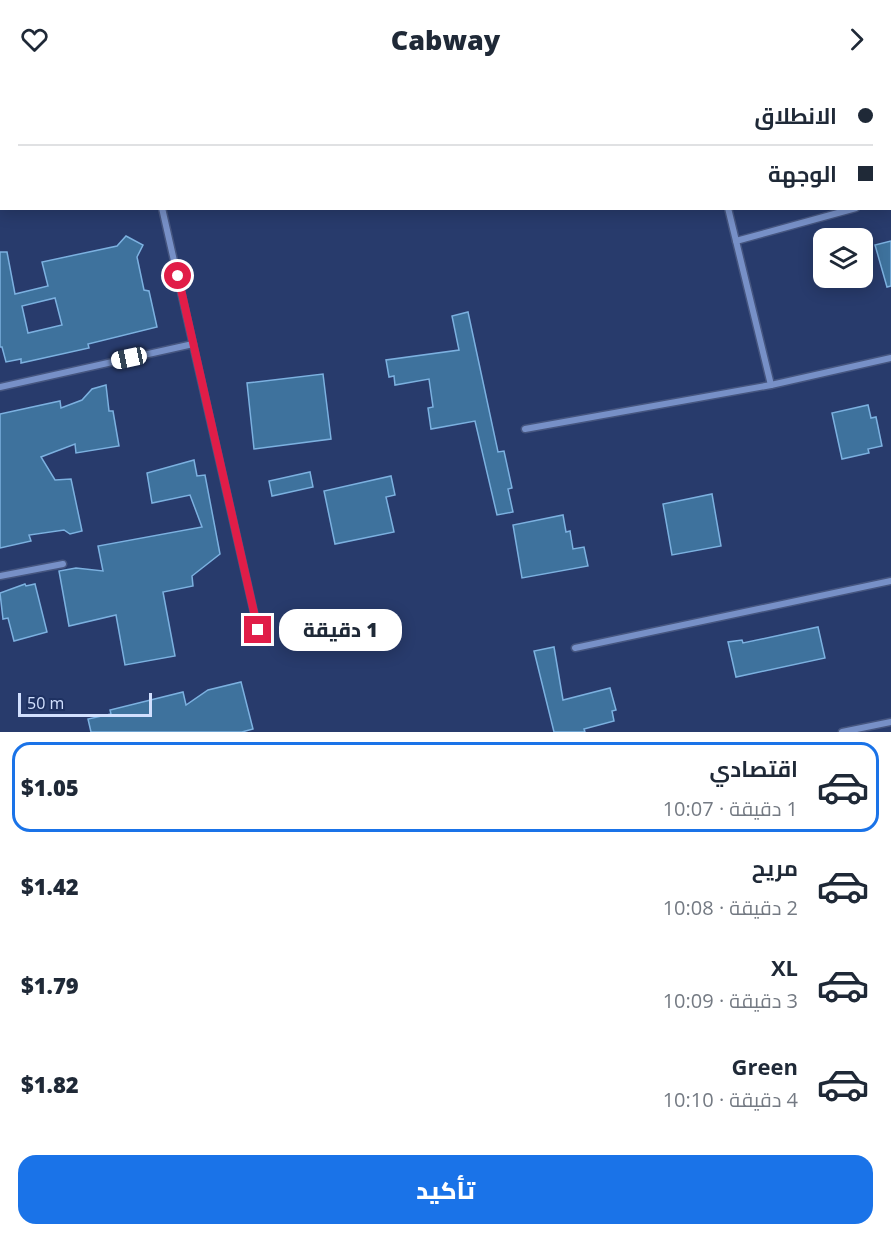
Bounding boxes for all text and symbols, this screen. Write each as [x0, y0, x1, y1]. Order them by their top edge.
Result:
text: Cabway [391, 21, 500, 58]
icon: heart [18, 23, 51, 56]
icon: forward [840, 23, 873, 56]
text: الانطلاق [754, 100, 837, 130]
text: الوجهة [768, 158, 837, 188]
map controls [813, 228, 873, 288]
button: layers [813, 228, 873, 288]
route start [164, 262, 191, 289]
car [110, 345, 148, 371]
callout: 1 دقيقة [279, 609, 402, 651]
route end [244, 616, 271, 643]
text: 1 دقيقة [303, 616, 378, 643]
scale bar [18, 690, 152, 718]
text: 50 m [27, 692, 64, 714]
text: اقتصادي [709, 753, 798, 783]
icon: car [816, 760, 870, 814]
text: $1.05 [21, 772, 79, 802]
text: 1 دقيقة · 10:07 [663, 795, 798, 822]
text: مريح [752, 852, 798, 882]
icon: car [816, 859, 870, 913]
text: $1.42 [21, 871, 79, 901]
text: 2 دقيقة · 10:08 [663, 894, 798, 921]
text: XL [771, 952, 798, 982]
icon: car [816, 958, 870, 1012]
text: $1.79 [21, 970, 79, 1000]
text: 3 دقيقة · 10:09 [663, 987, 798, 1014]
text: Green [732, 1051, 798, 1081]
icon: car [816, 1057, 870, 1111]
text: $1.82 [21, 1069, 79, 1099]
text: 4 دقيقة · 10:10 [663, 1086, 798, 1113]
button: تأكيد [18, 1155, 873, 1224]

